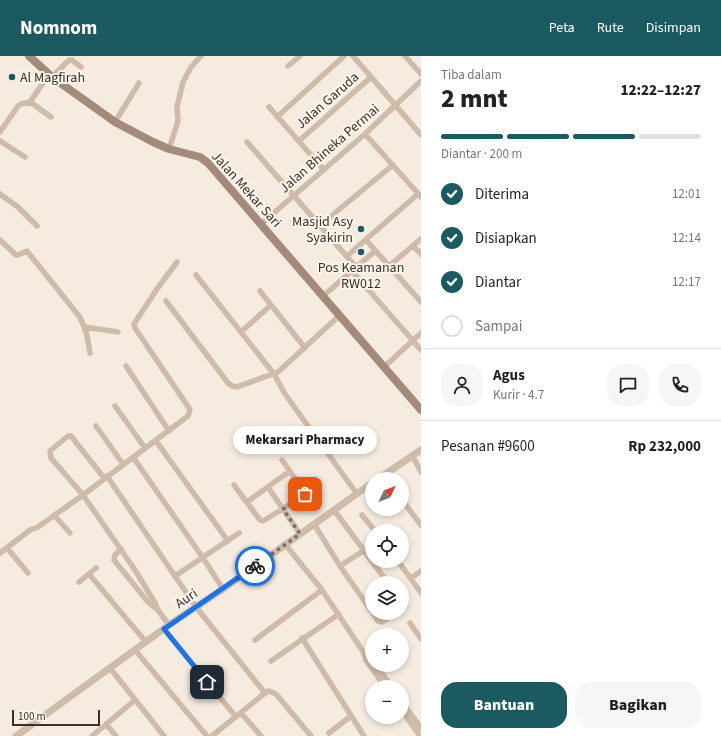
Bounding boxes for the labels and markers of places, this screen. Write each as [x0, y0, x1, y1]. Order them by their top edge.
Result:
place label: Al Magfirah [20, 68, 85, 88]
marker: Al Magfirah [7, 72, 17, 82]
place label: Masjid Asy Syakirin [292, 212, 353, 248]
marker: Masjid Asy Syakirin [356, 224, 366, 234]
marker: Pos Keamanan RW012 [356, 247, 366, 257]
place label: Pos Keamanan RW012 [318, 258, 404, 294]
callout: Mekarsari Pharmacy [233, 426, 377, 454]
pin [288, 477, 322, 511]
pin [190, 665, 224, 699]

